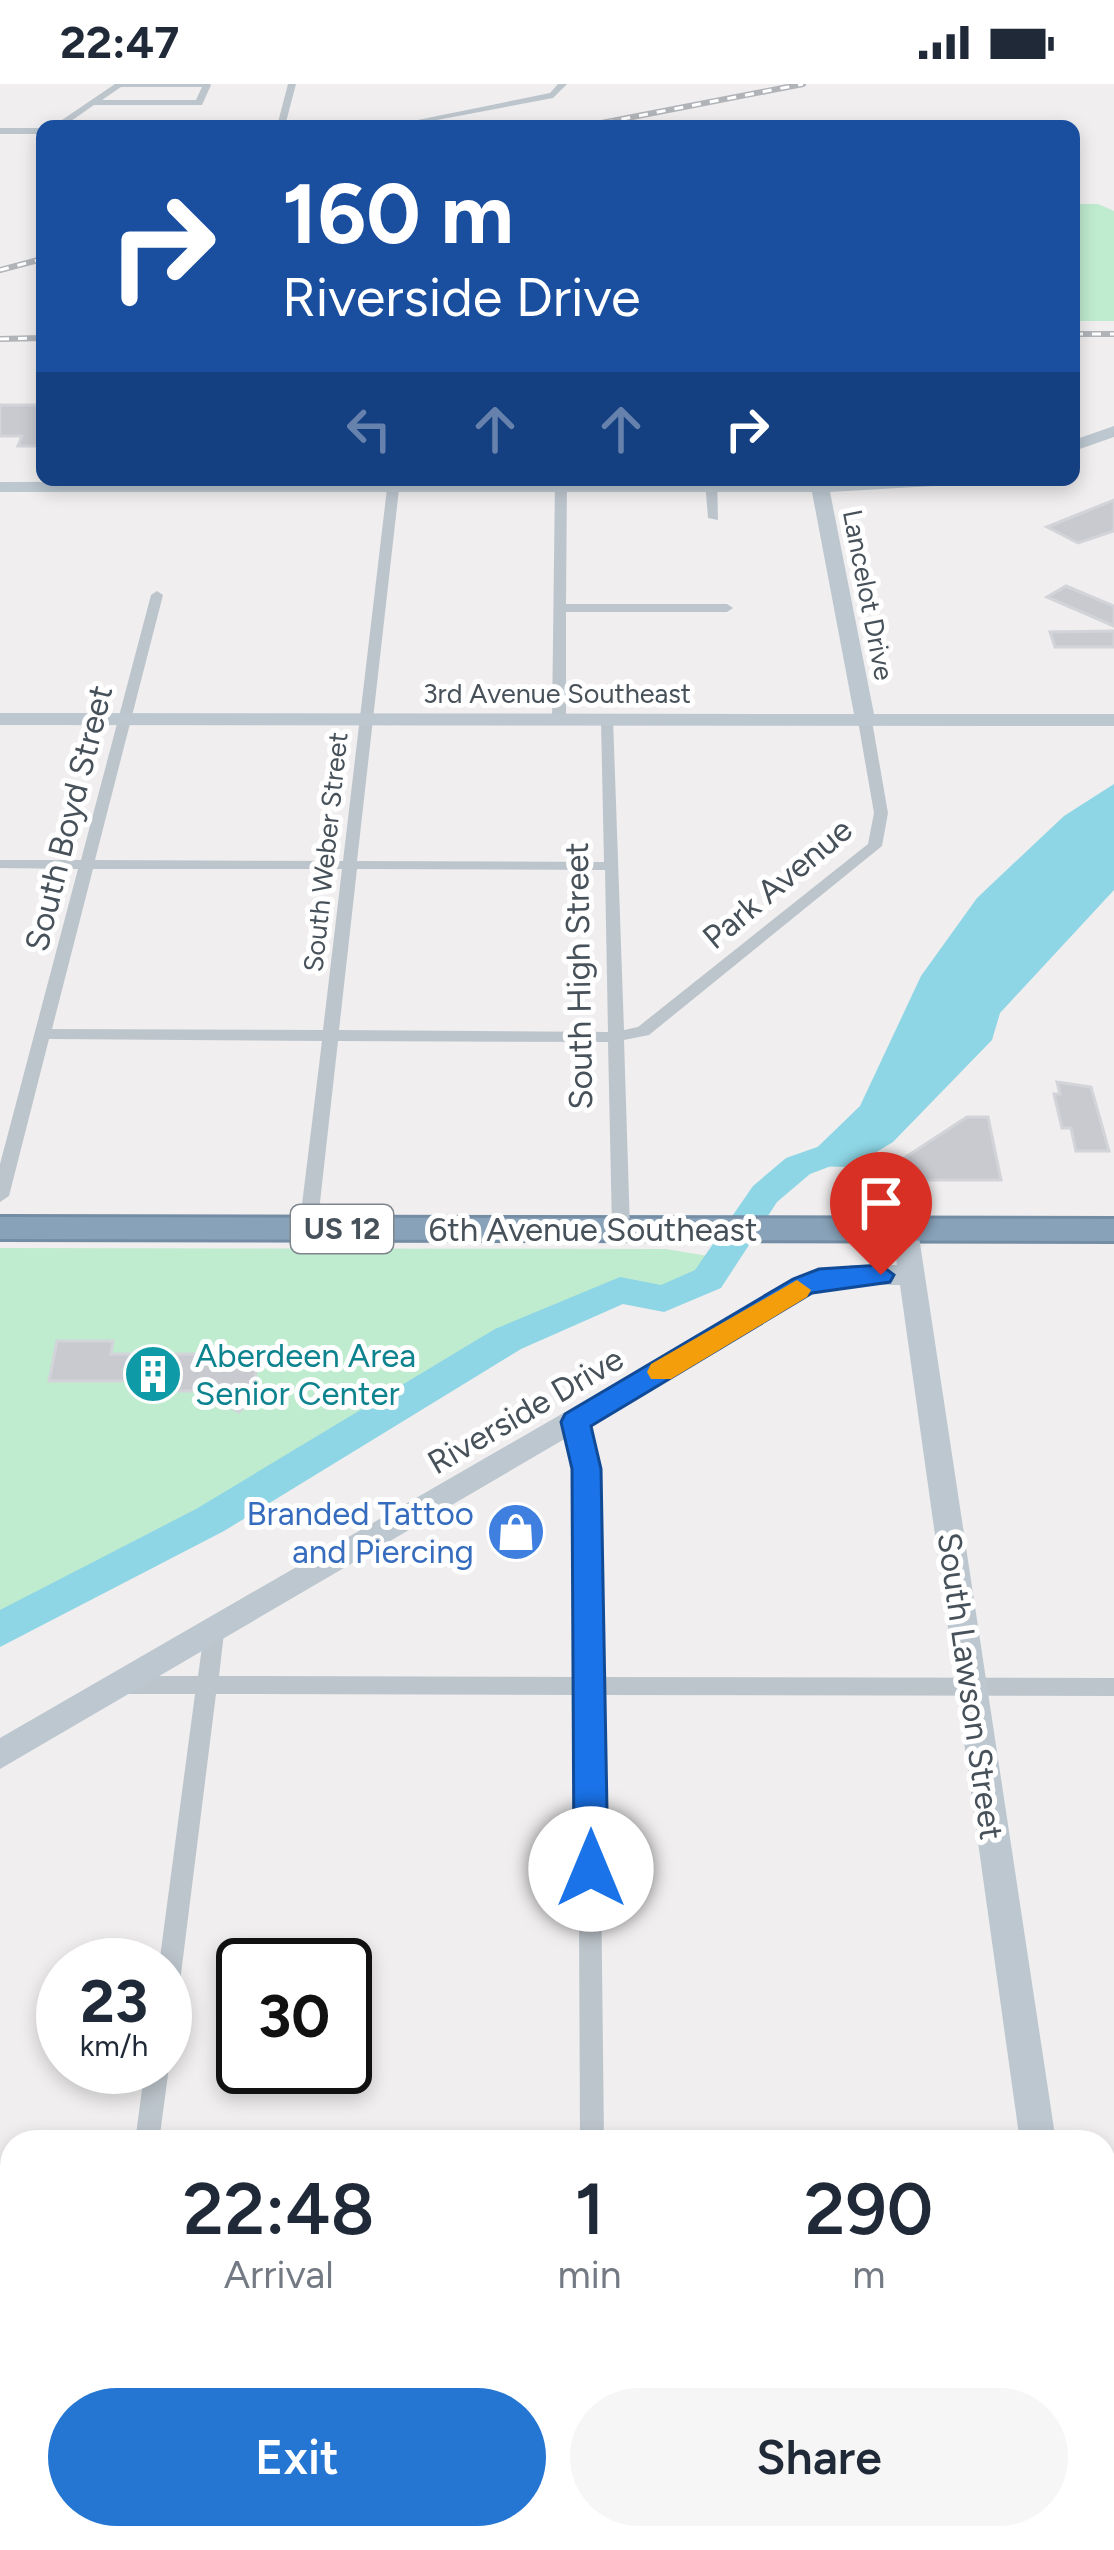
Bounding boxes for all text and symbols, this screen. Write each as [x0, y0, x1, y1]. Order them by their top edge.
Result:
text: 22:47 [60, 15, 179, 69]
text: 160 m [282, 163, 514, 264]
icon: right [84, 168, 240, 324]
text: Riverside Drive [282, 265, 641, 330]
icon: left [336, 396, 402, 462]
icon: ahead [462, 396, 528, 462]
icon: ahead [588, 396, 654, 462]
icon: right [714, 396, 780, 462]
street label: Lancelot Drive [836, 507, 901, 683]
street label: 3rd Avenue Southeast [423, 677, 691, 710]
street label: South Boyd Street [17, 681, 120, 955]
street label: South Weber Street [297, 730, 354, 973]
street label: Park Avenue [695, 810, 860, 957]
street label: South High Street [557, 842, 600, 1110]
pin [830, 1152, 932, 1275]
icon: arrive [848, 1170, 914, 1236]
road number: US 12 [291, 1205, 393, 1253]
street label: 6th Avenue Southeast [429, 1210, 757, 1249]
place label: Aberdeen Area Senior Center [195, 1336, 416, 1413]
street label: Riverside Drive [421, 1339, 630, 1482]
building icon: Aberdeen Area Senior Center [122, 1343, 184, 1405]
place label: Branded Tattoo and Piercing [246, 1494, 474, 1571]
shop icon: Branded Tattoo and Piercing [485, 1501, 547, 1563]
street label: South Lawson Street [930, 1530, 1011, 1842]
position arrow [528, 1806, 654, 1932]
speed limit sign: 30 [216, 1938, 372, 2094]
text: 23 [80, 1965, 148, 2037]
text: km/h [80, 2027, 148, 2064]
text: 22:48 [183, 2166, 375, 2252]
text: 1 [574, 2166, 605, 2252]
text: 290 [804, 2166, 933, 2252]
text: Arrival [224, 2251, 334, 2298]
text: min [557, 2251, 621, 2298]
text: m [852, 2251, 885, 2298]
button: Exit [48, 2388, 546, 2526]
button: Share [570, 2388, 1068, 2526]

